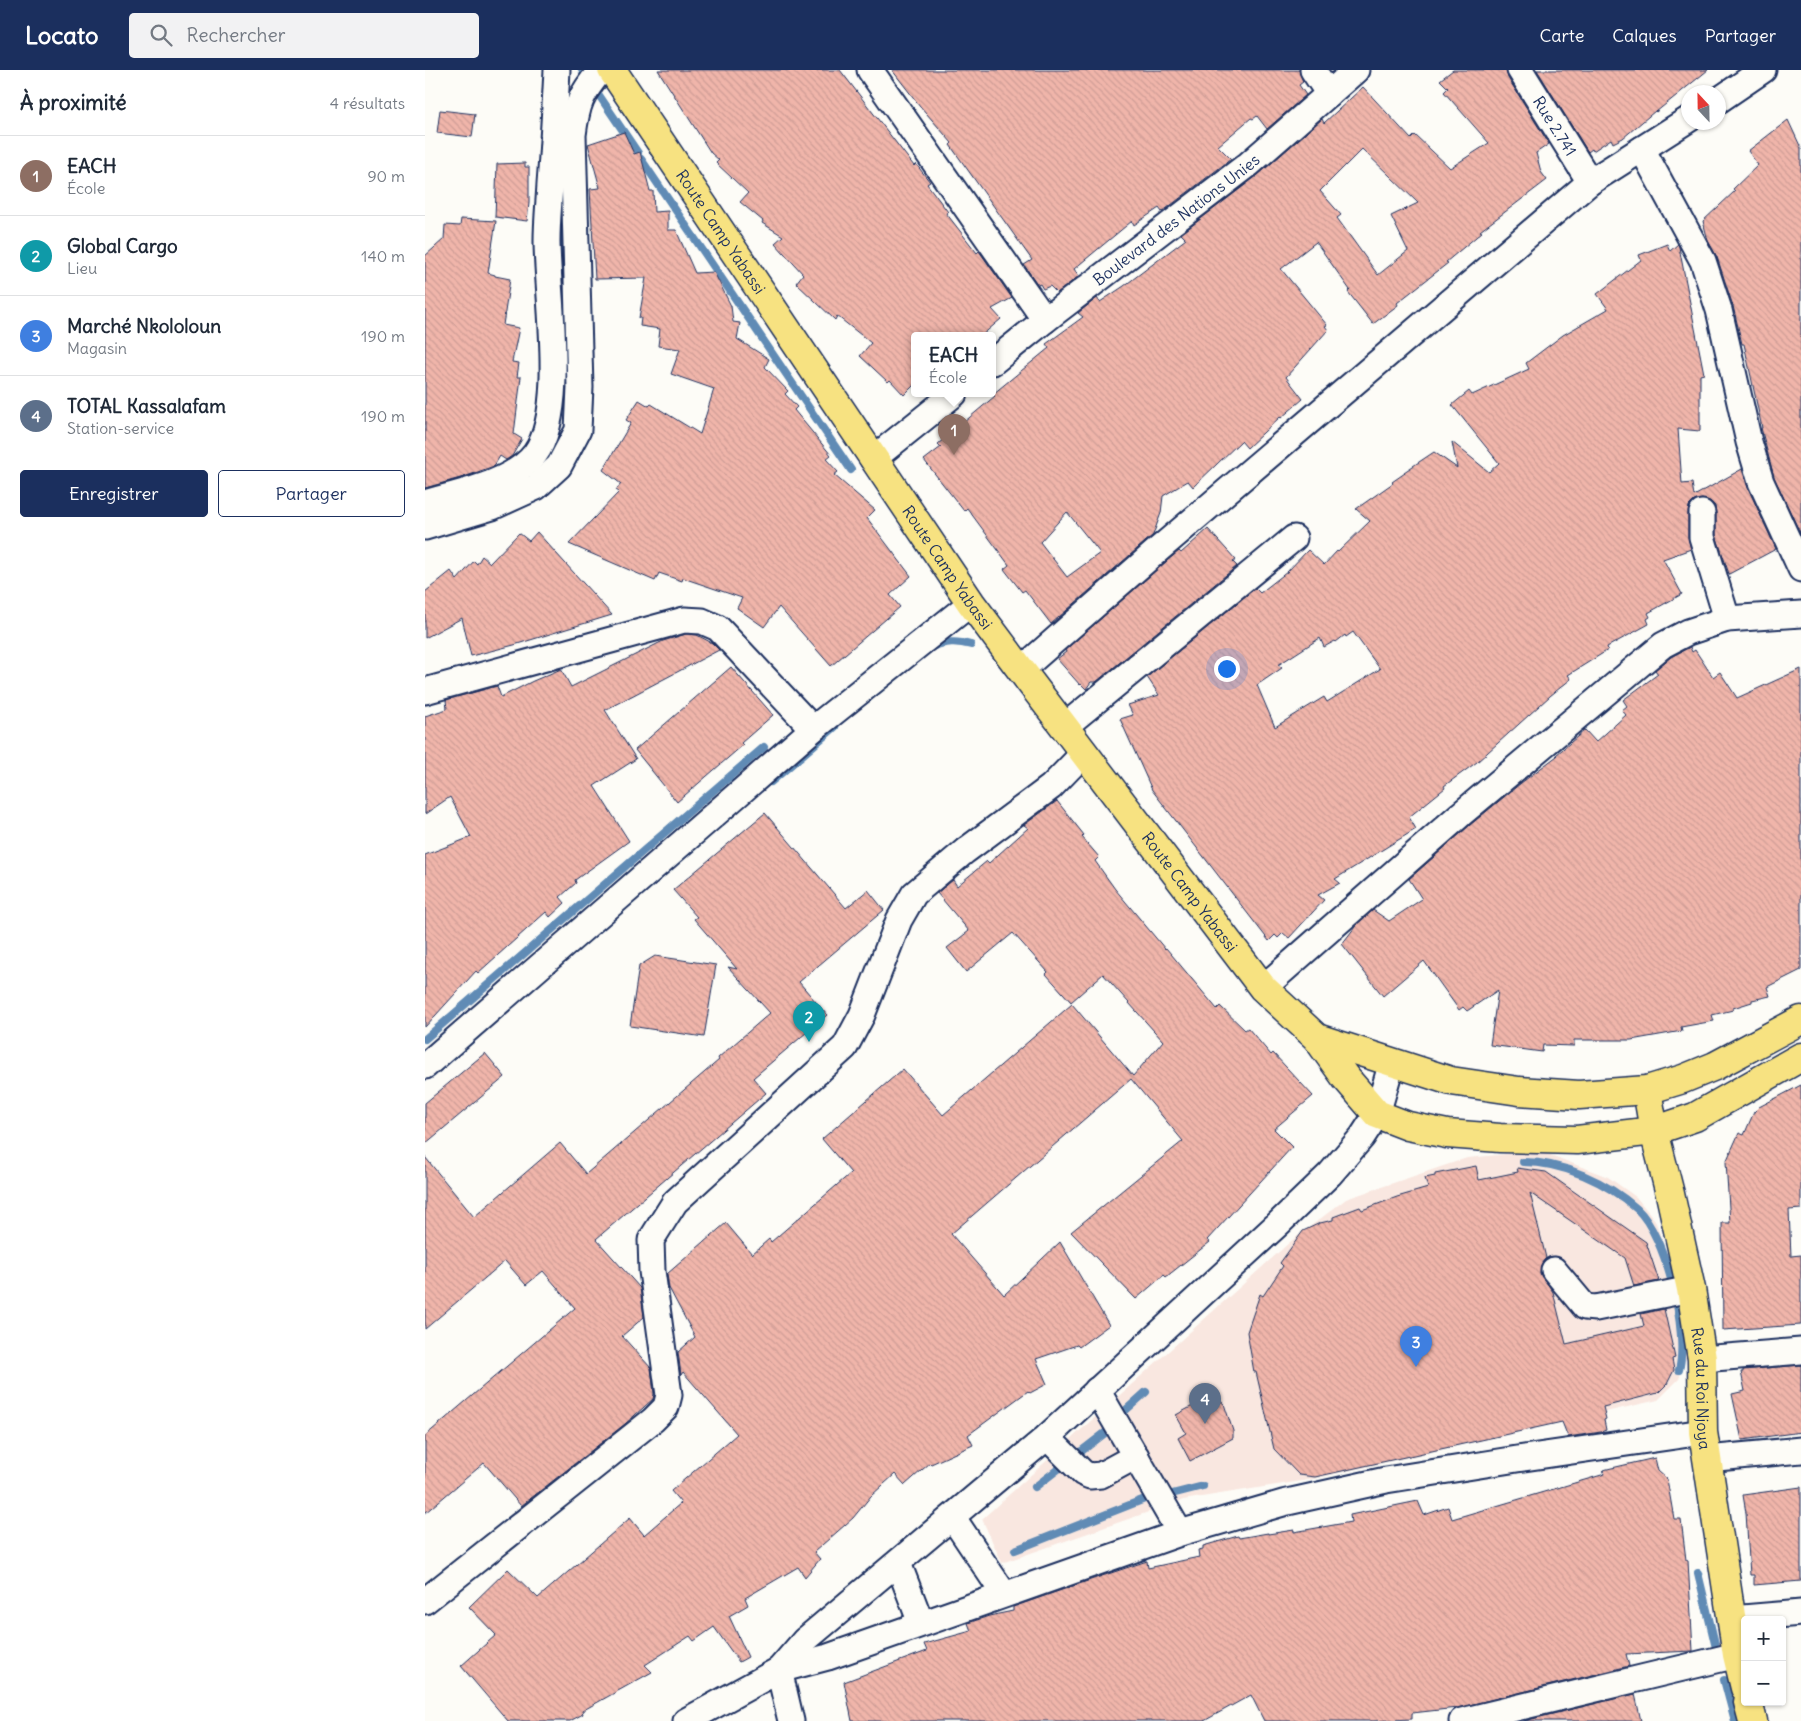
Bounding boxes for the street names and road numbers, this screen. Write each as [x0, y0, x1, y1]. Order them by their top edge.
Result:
street label: Rue 2.741 [1529, 92, 1581, 160]
street label: Boulevard des Nations Unies [1089, 149, 1264, 290]
street label: Route Camp Yabassi [672, 166, 770, 298]
street label: Route Camp Yabassi [898, 502, 997, 633]
street label: Route Camp Yabassi [1138, 828, 1242, 956]
street label: Rue du Roi Njoya [1687, 1326, 1716, 1451]

